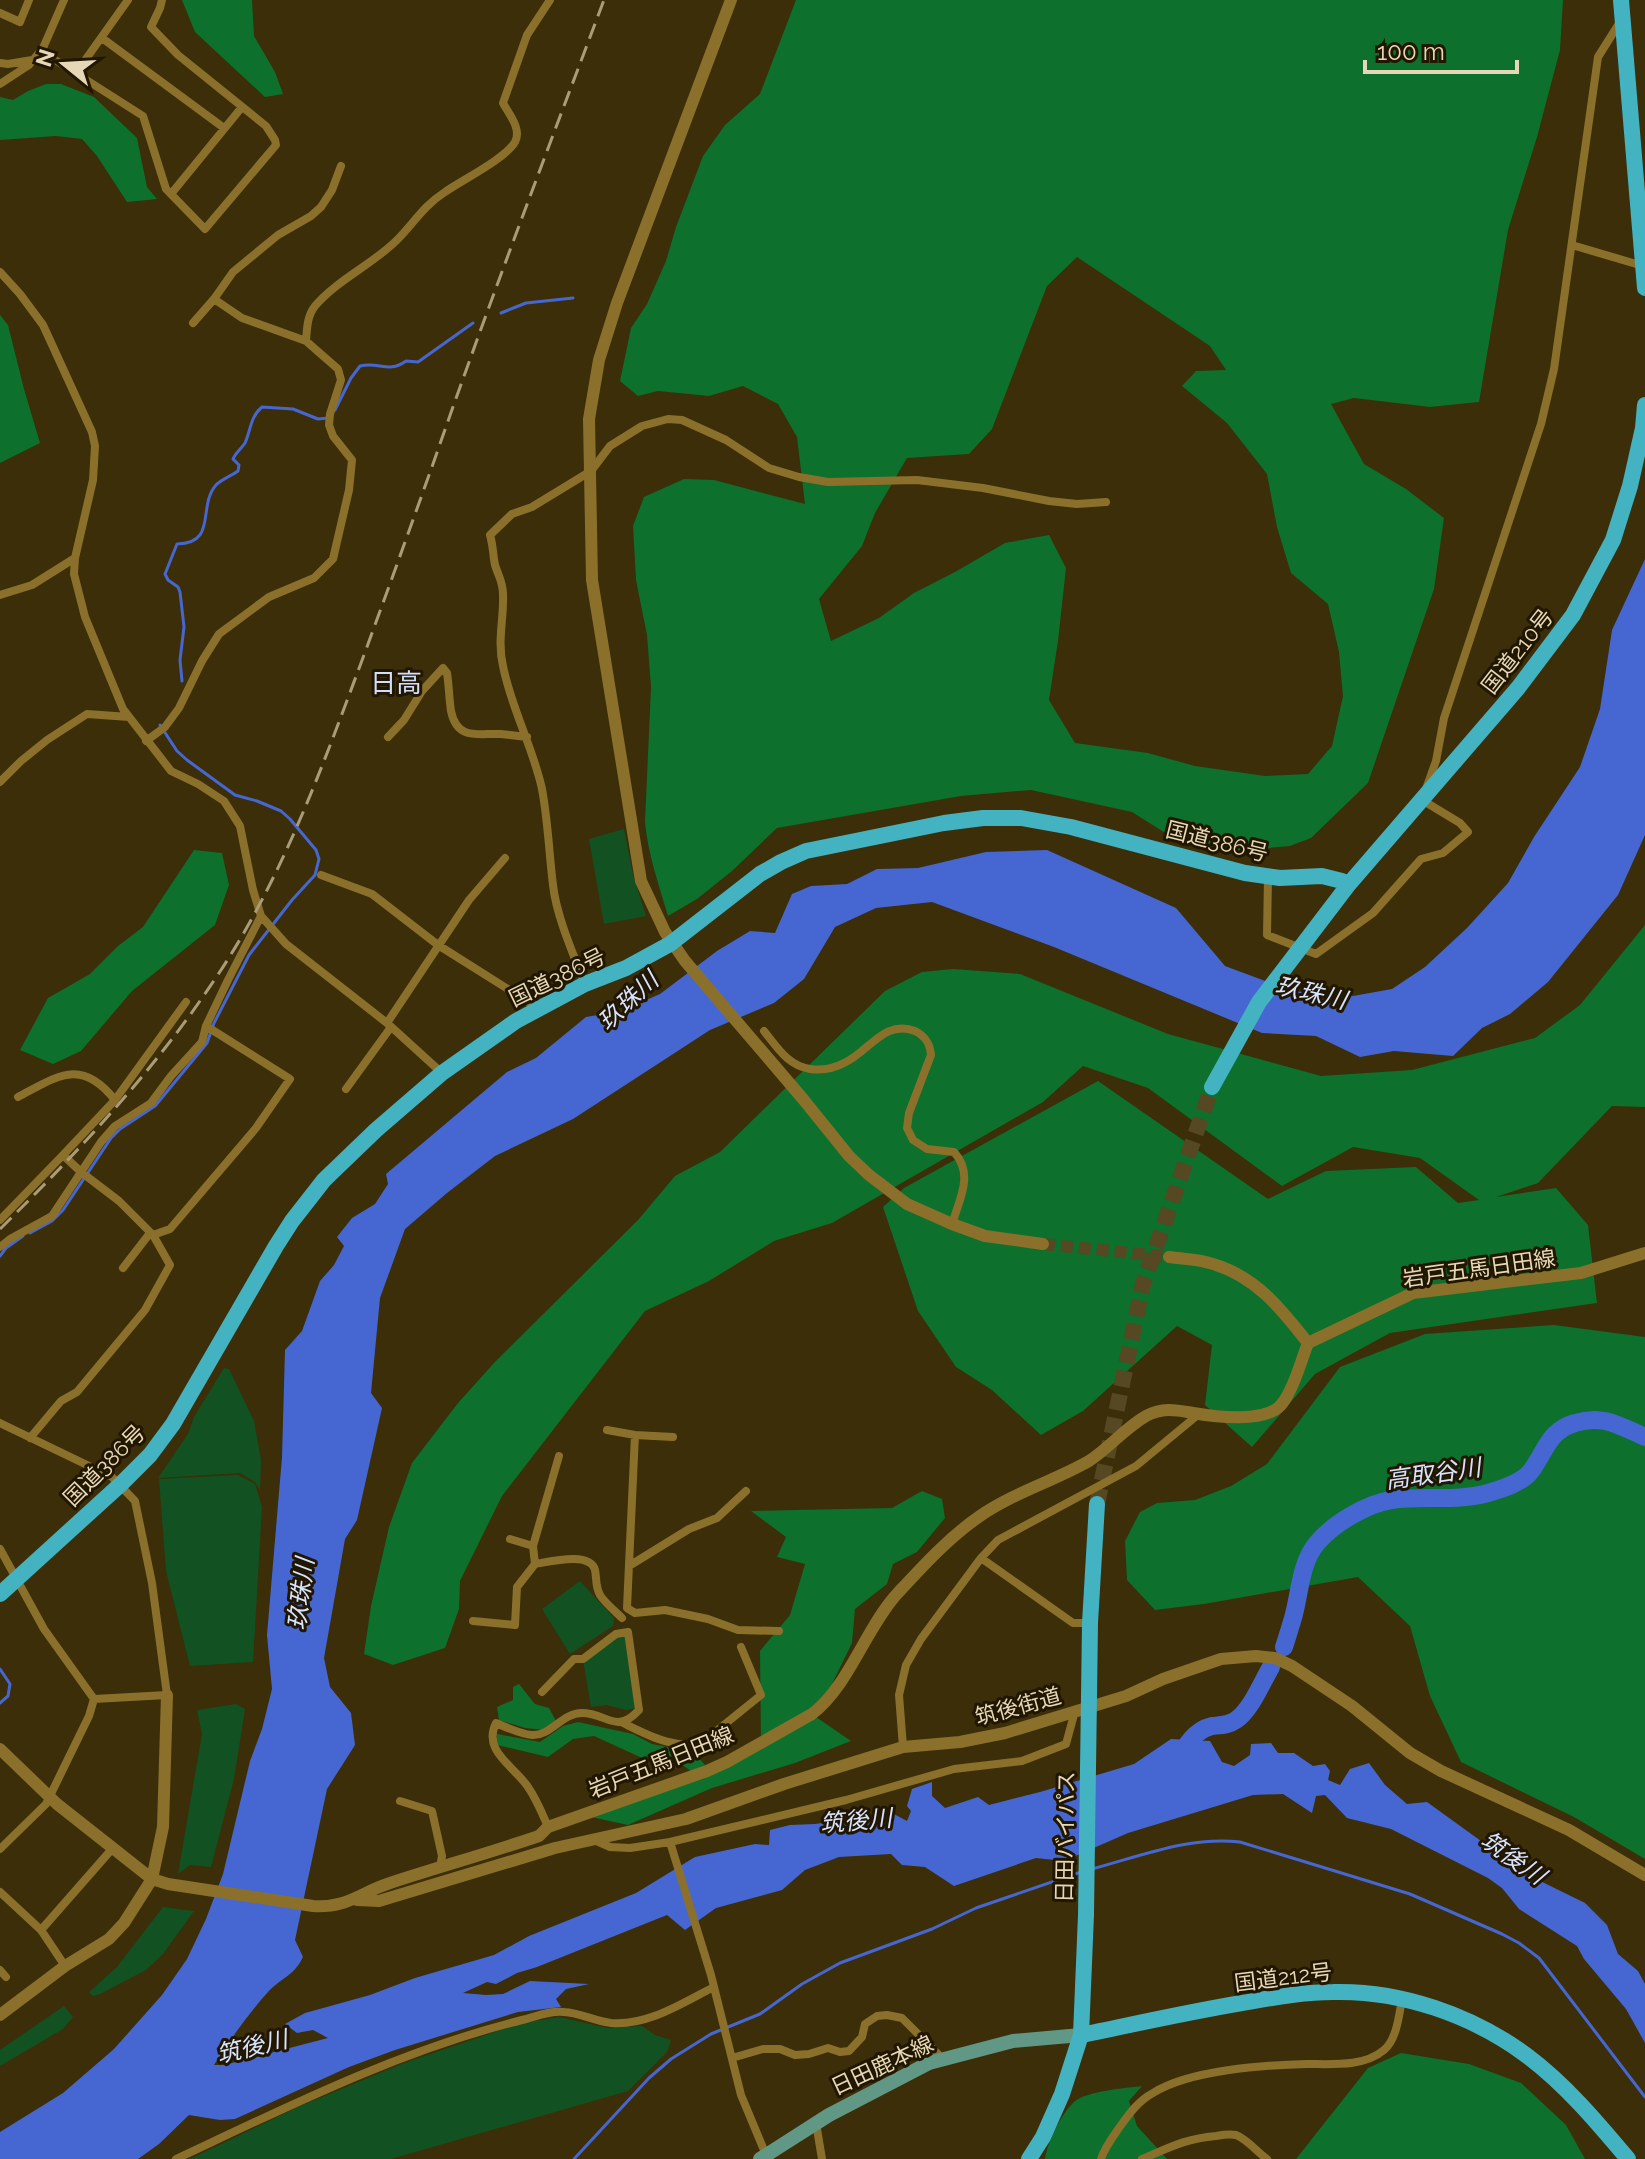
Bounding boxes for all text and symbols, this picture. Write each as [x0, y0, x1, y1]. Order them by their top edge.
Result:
north arrow [24, 24, 104, 104]
scale bar [1365, 24, 1517, 74]
text: 100 m [1377, 37, 1445, 66]
text: N [30, 46, 60, 70]
street label: 国道210号 [1476, 603, 1558, 699]
district label: 日高 [370, 668, 422, 698]
street label: 国道386号 [1163, 816, 1271, 866]
street label: 国道386号 [505, 943, 609, 1011]
water label: 玖珠川 [591, 963, 666, 1036]
water label: 玖珠川 [1273, 970, 1352, 1015]
street label: 岩戸五馬日田線 [1401, 1244, 1557, 1292]
street label: 国道386号 [58, 1419, 150, 1511]
water label: 高取谷川 [1383, 1452, 1485, 1495]
water label: 玖珠川 [282, 1553, 320, 1631]
street label: 筑後街道 [972, 1682, 1064, 1730]
street label: 岩戸五馬日田線 [585, 1721, 737, 1803]
street label: 日田バイパス [1051, 1771, 1079, 1903]
water label: 筑後川 [819, 1803, 896, 1838]
water label: 筑後川 [1475, 1825, 1554, 1892]
street label: 国道212号 [1233, 1958, 1333, 1996]
water label: 筑後川 [214, 2024, 293, 2069]
street label: 日田鹿本線 [827, 2030, 937, 2100]

